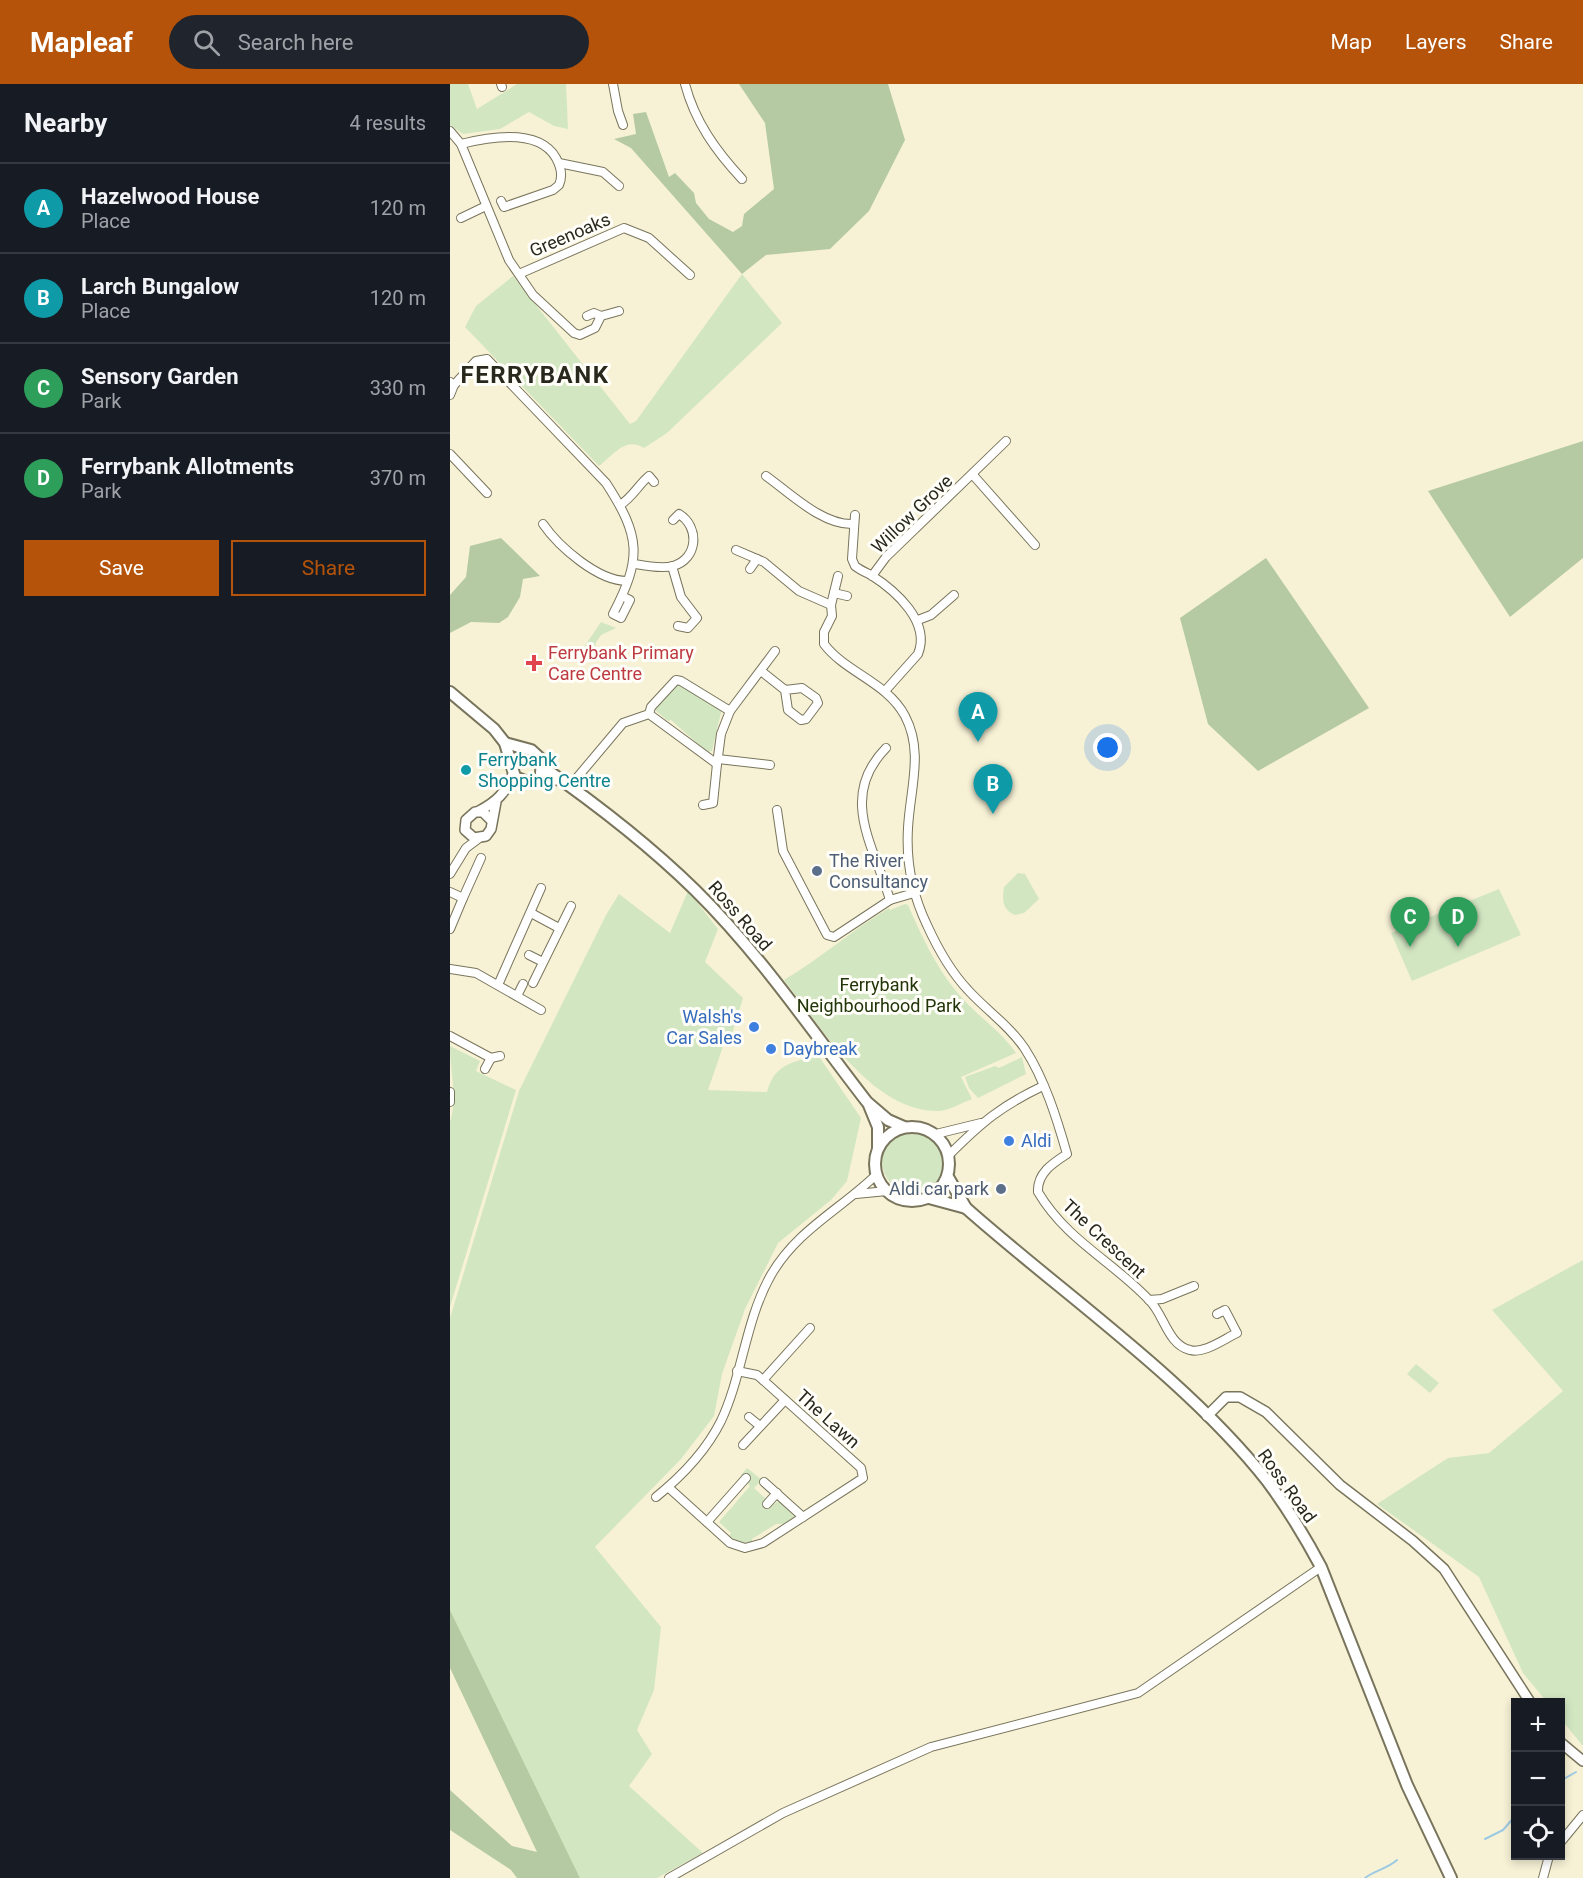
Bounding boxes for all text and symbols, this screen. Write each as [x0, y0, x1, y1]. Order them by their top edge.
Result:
search box [169, 15, 589, 69]
text: Mapleaf [30, 26, 133, 59]
icon: search [190, 26, 223, 59]
text: Search here [238, 30, 354, 55]
text: Map [1330, 30, 1372, 54]
text: Layers [1405, 30, 1466, 54]
text: Share [1499, 30, 1553, 54]
text: Nearby [24, 108, 107, 138]
text: 4 results [350, 111, 426, 135]
text: Hazelwood House [81, 184, 259, 209]
text: A [37, 196, 50, 220]
text: 120 m [370, 196, 426, 220]
street label: Greenoaks [526, 208, 613, 261]
text: Place [81, 209, 130, 233]
text: Larch Bungalow [81, 274, 239, 299]
text: B [37, 286, 50, 310]
text: 120 m [370, 286, 426, 310]
text: Place [81, 299, 130, 323]
district label: FERRYBANK [461, 361, 609, 389]
text: Sensory Garden [81, 364, 239, 389]
text: C [37, 376, 50, 400]
text: 330 m [370, 376, 426, 400]
text: Park [81, 389, 121, 413]
text: Ferrybank Allotments [81, 454, 294, 479]
text: D [37, 466, 50, 490]
text: 370 m [370, 466, 426, 490]
street label: Willow Grove [867, 470, 956, 557]
text: Park [81, 479, 121, 503]
button: Save [24, 540, 219, 596]
button: Share [231, 540, 426, 596]
place label: Ferrybank Primary Care Centre [548, 642, 694, 684]
marker: Ferrybank Primary Care Centre [525, 654, 543, 672]
pin: A [958, 692, 998, 742]
your location [1093, 733, 1122, 762]
place label: Ferrybank Shopping Centre [478, 749, 611, 791]
marker: Ferrybank Shopping Centre [459, 763, 473, 777]
pin: B [974, 764, 1012, 814]
place label: The River Consultancy [829, 850, 929, 892]
marker: The River Consultancy [810, 864, 824, 878]
street label: Ross Road [704, 876, 776, 955]
pin: C [1390, 898, 1430, 947]
pin: D [1438, 898, 1478, 947]
park label: Ferrybank Neighbourhood Park [797, 974, 962, 1016]
place label: Walsh's Car Sales [666, 1006, 742, 1048]
marker: Walsh's Car Sales [747, 1020, 761, 1034]
place label: Daybreak [783, 1038, 858, 1059]
marker: Daybreak [764, 1042, 778, 1056]
place label: Aldi [1021, 1130, 1052, 1151]
marker: Aldi [1002, 1134, 1016, 1148]
place label: Aldi car park [889, 1178, 990, 1199]
marker: Aldi car park [994, 1182, 1008, 1196]
street label: The Crescent [1058, 1195, 1150, 1283]
street label: The Lawn [792, 1385, 864, 1452]
street label: Ross Road [1254, 1445, 1321, 1527]
map controls [1511, 1698, 1565, 1860]
button: + [1511, 1698, 1565, 1752]
button: − [1511, 1752, 1565, 1806]
button: locate [1511, 1806, 1565, 1860]

